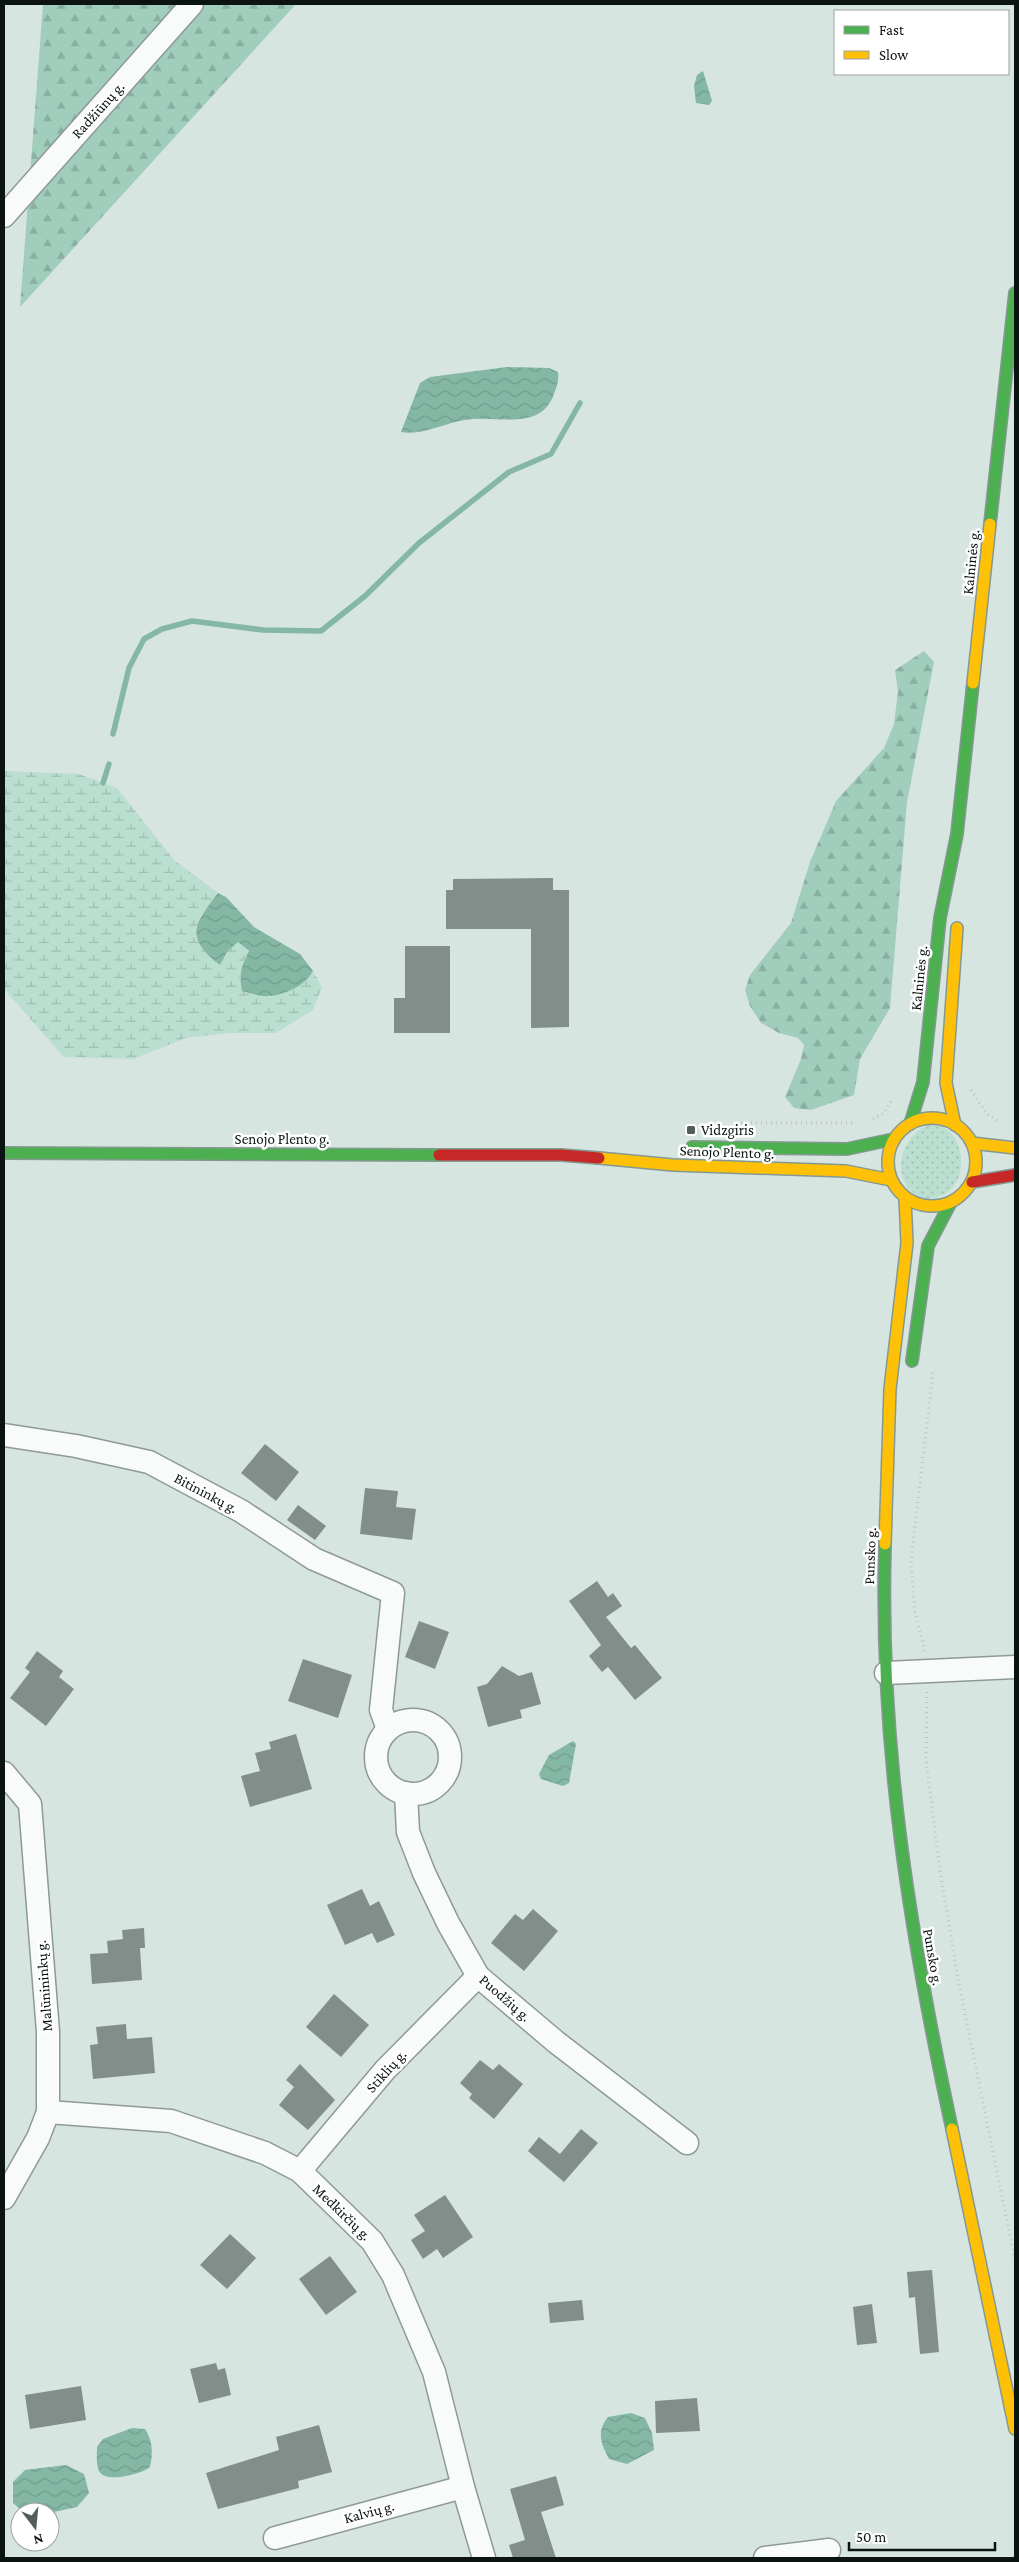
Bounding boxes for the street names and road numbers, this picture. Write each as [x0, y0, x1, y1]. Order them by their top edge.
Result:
street label: Radžiūnų g. [68, 78, 128, 142]
street label: Kalninės g. [960, 529, 983, 595]
street label: Kalninės g. [908, 945, 931, 1011]
street label: Senojo Plento g. [235, 1131, 329, 1148]
street label: Senojo Plento g. [679, 1142, 775, 1163]
street label: Bitininkų g. [171, 1470, 240, 1517]
street label: Punsko g. [861, 1527, 880, 1585]
street label: Punsko g. [919, 1927, 946, 1987]
street label: Malūnininkų g. [33, 1940, 56, 2032]
street label: Puodžių g. [476, 1972, 534, 2025]
street label: Stiklių g. [363, 2046, 410, 2096]
street label: Medkirčių g. [309, 2180, 374, 2244]
street label: Kalvių g. [342, 2498, 396, 2527]

